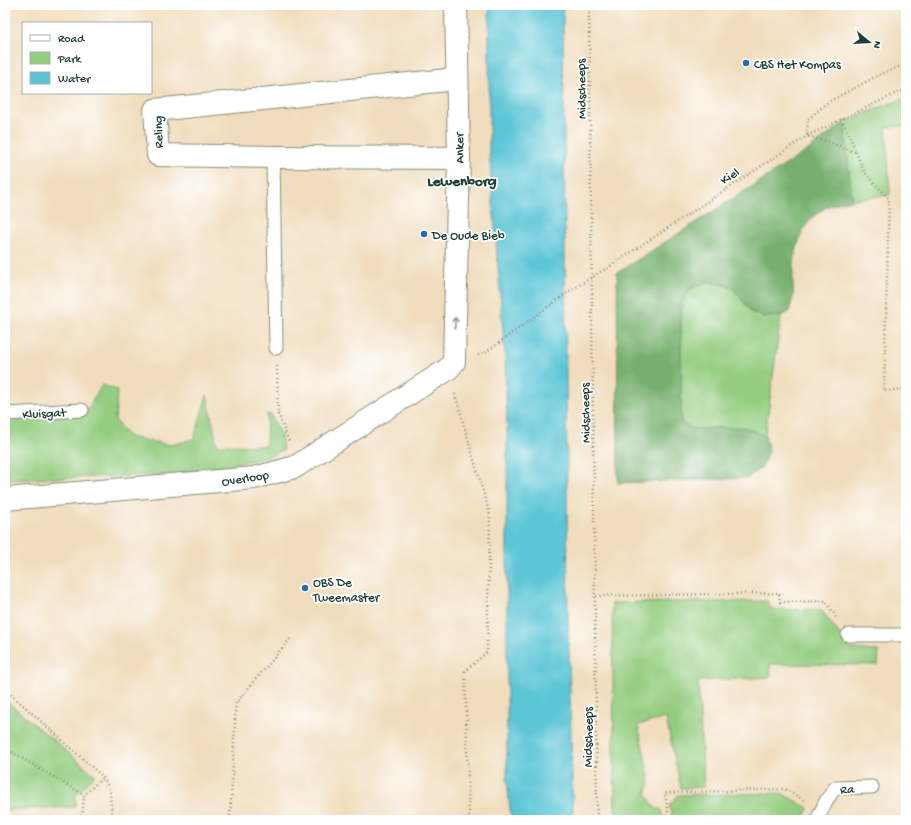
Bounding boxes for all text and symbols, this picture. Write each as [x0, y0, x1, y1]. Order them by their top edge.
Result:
legend [22, 22, 152, 94]
north arrow [849, 22, 889, 62]
text: Road [58, 33, 85, 47]
text: N [870, 39, 883, 50]
text: Park [57, 53, 83, 67]
street label: Midscheeps [574, 57, 591, 119]
marker: CBS Het Kompas [741, 58, 751, 68]
place label: CBS Het Kompas [754, 58, 842, 73]
text: Water [58, 73, 92, 87]
street label: Reling [152, 115, 167, 148]
street label: Anker [453, 131, 468, 164]
street label: Kiel [718, 165, 743, 189]
district label: Lewenborg [427, 173, 497, 191]
marker: De Oude Bieb [419, 229, 429, 239]
place label: De Oude Bieb [431, 229, 505, 244]
one-way arrow [451, 317, 459, 330]
street label: Midscheeps [578, 381, 595, 443]
street label: Kluisgat [22, 406, 68, 423]
street label: Overloop [221, 468, 271, 491]
place label: OBS De Tweemaster [312, 576, 381, 606]
marker: OBS De Tweemaster [300, 583, 310, 593]
street label: Midscheeps [582, 706, 597, 767]
street label: Ra [840, 782, 855, 798]

